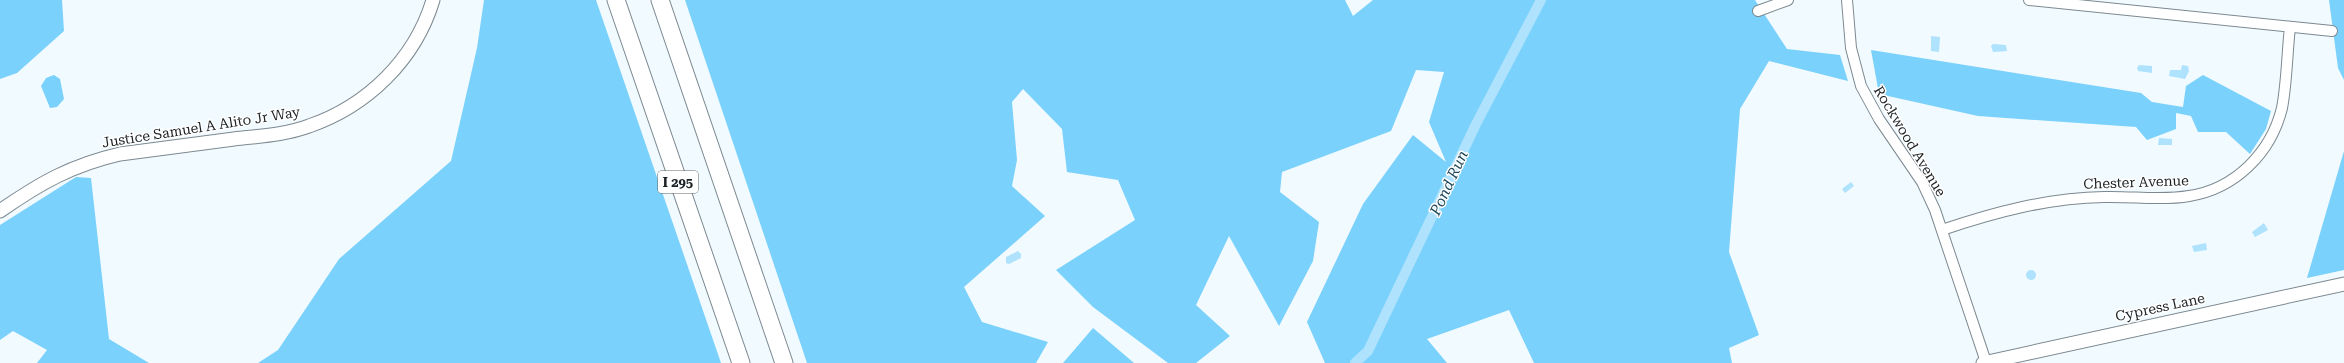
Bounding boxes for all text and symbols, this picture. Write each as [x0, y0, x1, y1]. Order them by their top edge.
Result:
street label: Rockwood Avenue [1871, 83, 1949, 199]
street label: Justice Samuel A Alito Jr Way [101, 103, 302, 151]
water label: Pond Run [1426, 148, 1472, 219]
road number: I 295 [658, 171, 698, 193]
street label: Chester Avenue [2083, 172, 2189, 192]
street label: Cypress Lane [2114, 290, 2206, 324]

